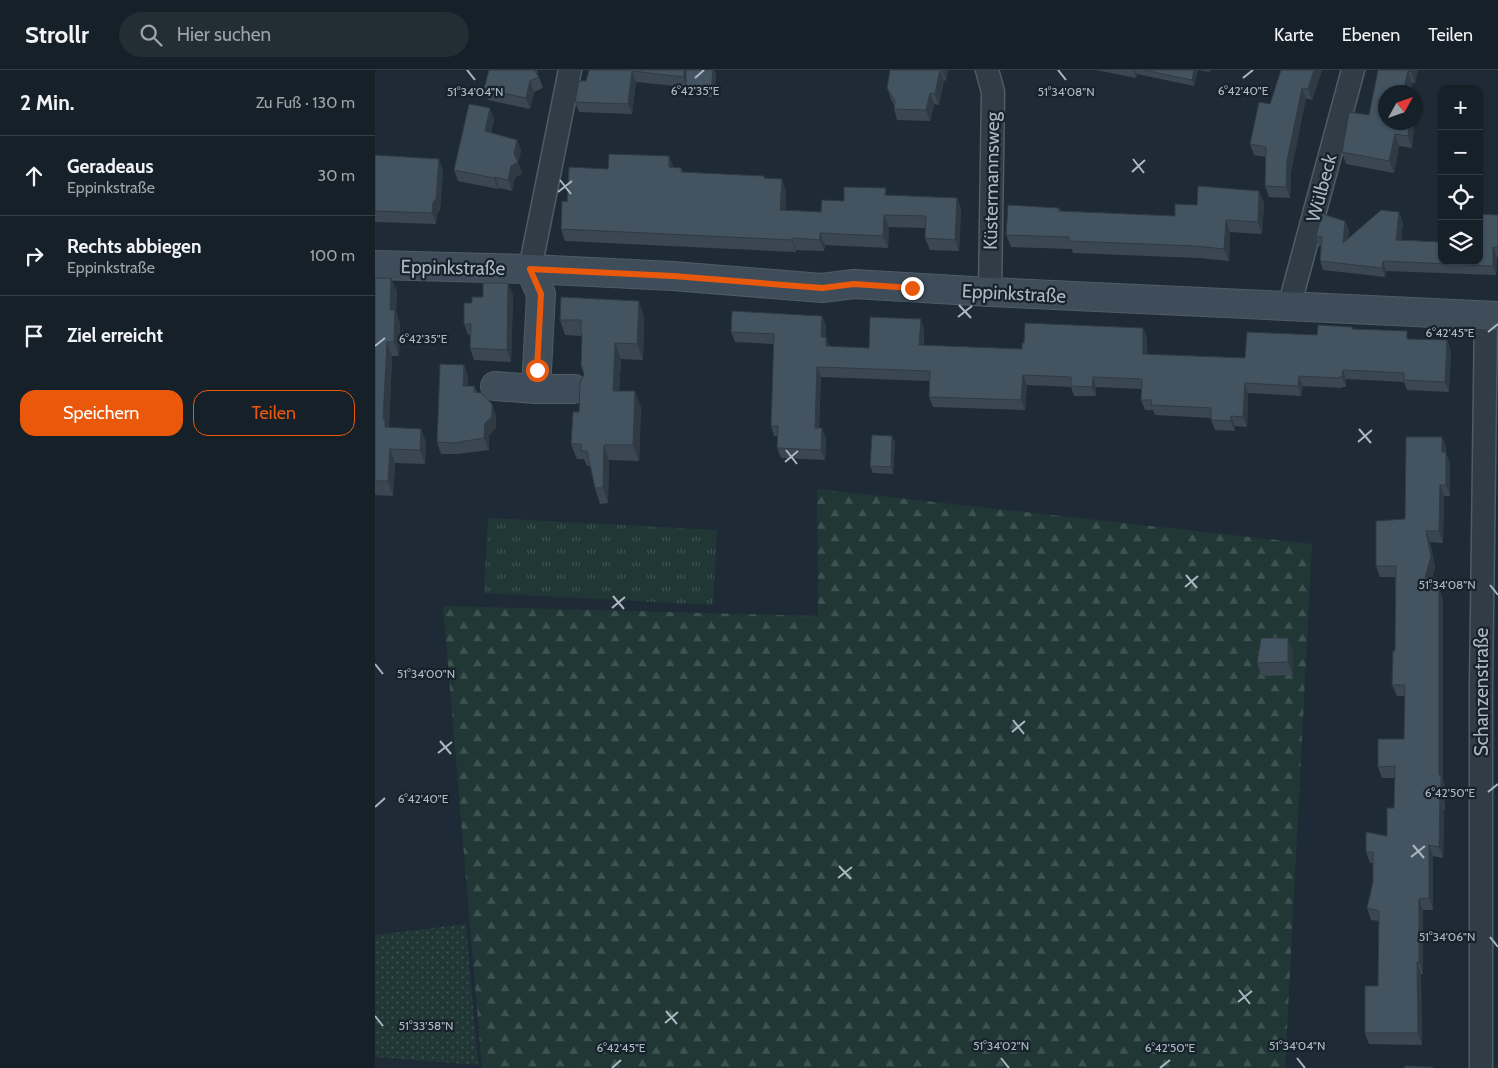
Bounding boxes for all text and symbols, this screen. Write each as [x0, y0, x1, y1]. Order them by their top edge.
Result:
search box [119, 12, 469, 57]
text: Strollr [25, 20, 89, 49]
icon: search [137, 21, 165, 49]
text: Hier suchen [177, 23, 271, 46]
text: Karte [1274, 24, 1314, 46]
text: Ebenen [1342, 24, 1400, 46]
text: Teilen [1428, 24, 1473, 46]
text: 6°42'35"E [671, 83, 720, 98]
text: 6°42'40"E [1218, 83, 1269, 98]
text: 51°34'04"N [447, 84, 503, 99]
text: 51°34'08"N [1037, 84, 1095, 99]
north arrow [1378, 85, 1423, 130]
map controls [1438, 85, 1483, 265]
button: + [1438, 85, 1483, 130]
text: 2 Min. [20, 90, 74, 115]
text: Zu Fuß · 130 m [256, 93, 355, 112]
street label: Küstermannsweg [979, 111, 1004, 250]
button: − [1438, 130, 1483, 175]
street label: Wülbeck [1301, 151, 1342, 225]
text: Geradeaus [67, 155, 153, 178]
icon: ahead [20, 162, 48, 190]
text: 30 m [318, 166, 355, 185]
button: locate [1438, 175, 1483, 220]
text: Eppinkstraße [67, 178, 155, 197]
button: layers [1438, 220, 1483, 265]
text: Rechts abbiegen [67, 235, 201, 258]
icon: right [20, 242, 48, 270]
text: 100 m [310, 246, 355, 265]
street label: Eppinkstraße [401, 255, 506, 280]
text: Eppinkstraße [67, 258, 155, 277]
route end [901, 277, 924, 300]
street label: Eppinkstraße [961, 279, 1067, 308]
icon: arrive [20, 322, 48, 350]
text: Ziel erreicht [67, 324, 163, 347]
text: 6°42'45"E [1426, 325, 1475, 340]
text: 6°42'35"E [399, 331, 448, 346]
route start [526, 359, 549, 382]
button: Speichern [20, 390, 183, 436]
button: Teilen [193, 390, 355, 436]
text: 51°34'08"N [1418, 577, 1476, 592]
street label: Schanzenstraße [1470, 627, 1493, 756]
text: 51°34'00"N [397, 666, 455, 681]
text: 6°42'50"E [1425, 785, 1476, 800]
text: 6°42'40"E [398, 791, 449, 806]
text: 51°34'06"N [1419, 929, 1475, 944]
text: 51°33'58"N [398, 1018, 454, 1033]
text: 51°34'02"N [973, 1038, 1029, 1053]
text: 51°34'04"N [1269, 1038, 1325, 1053]
text: 6°42'45"E [597, 1040, 646, 1055]
text: 6°42'50"E [1145, 1040, 1196, 1055]

